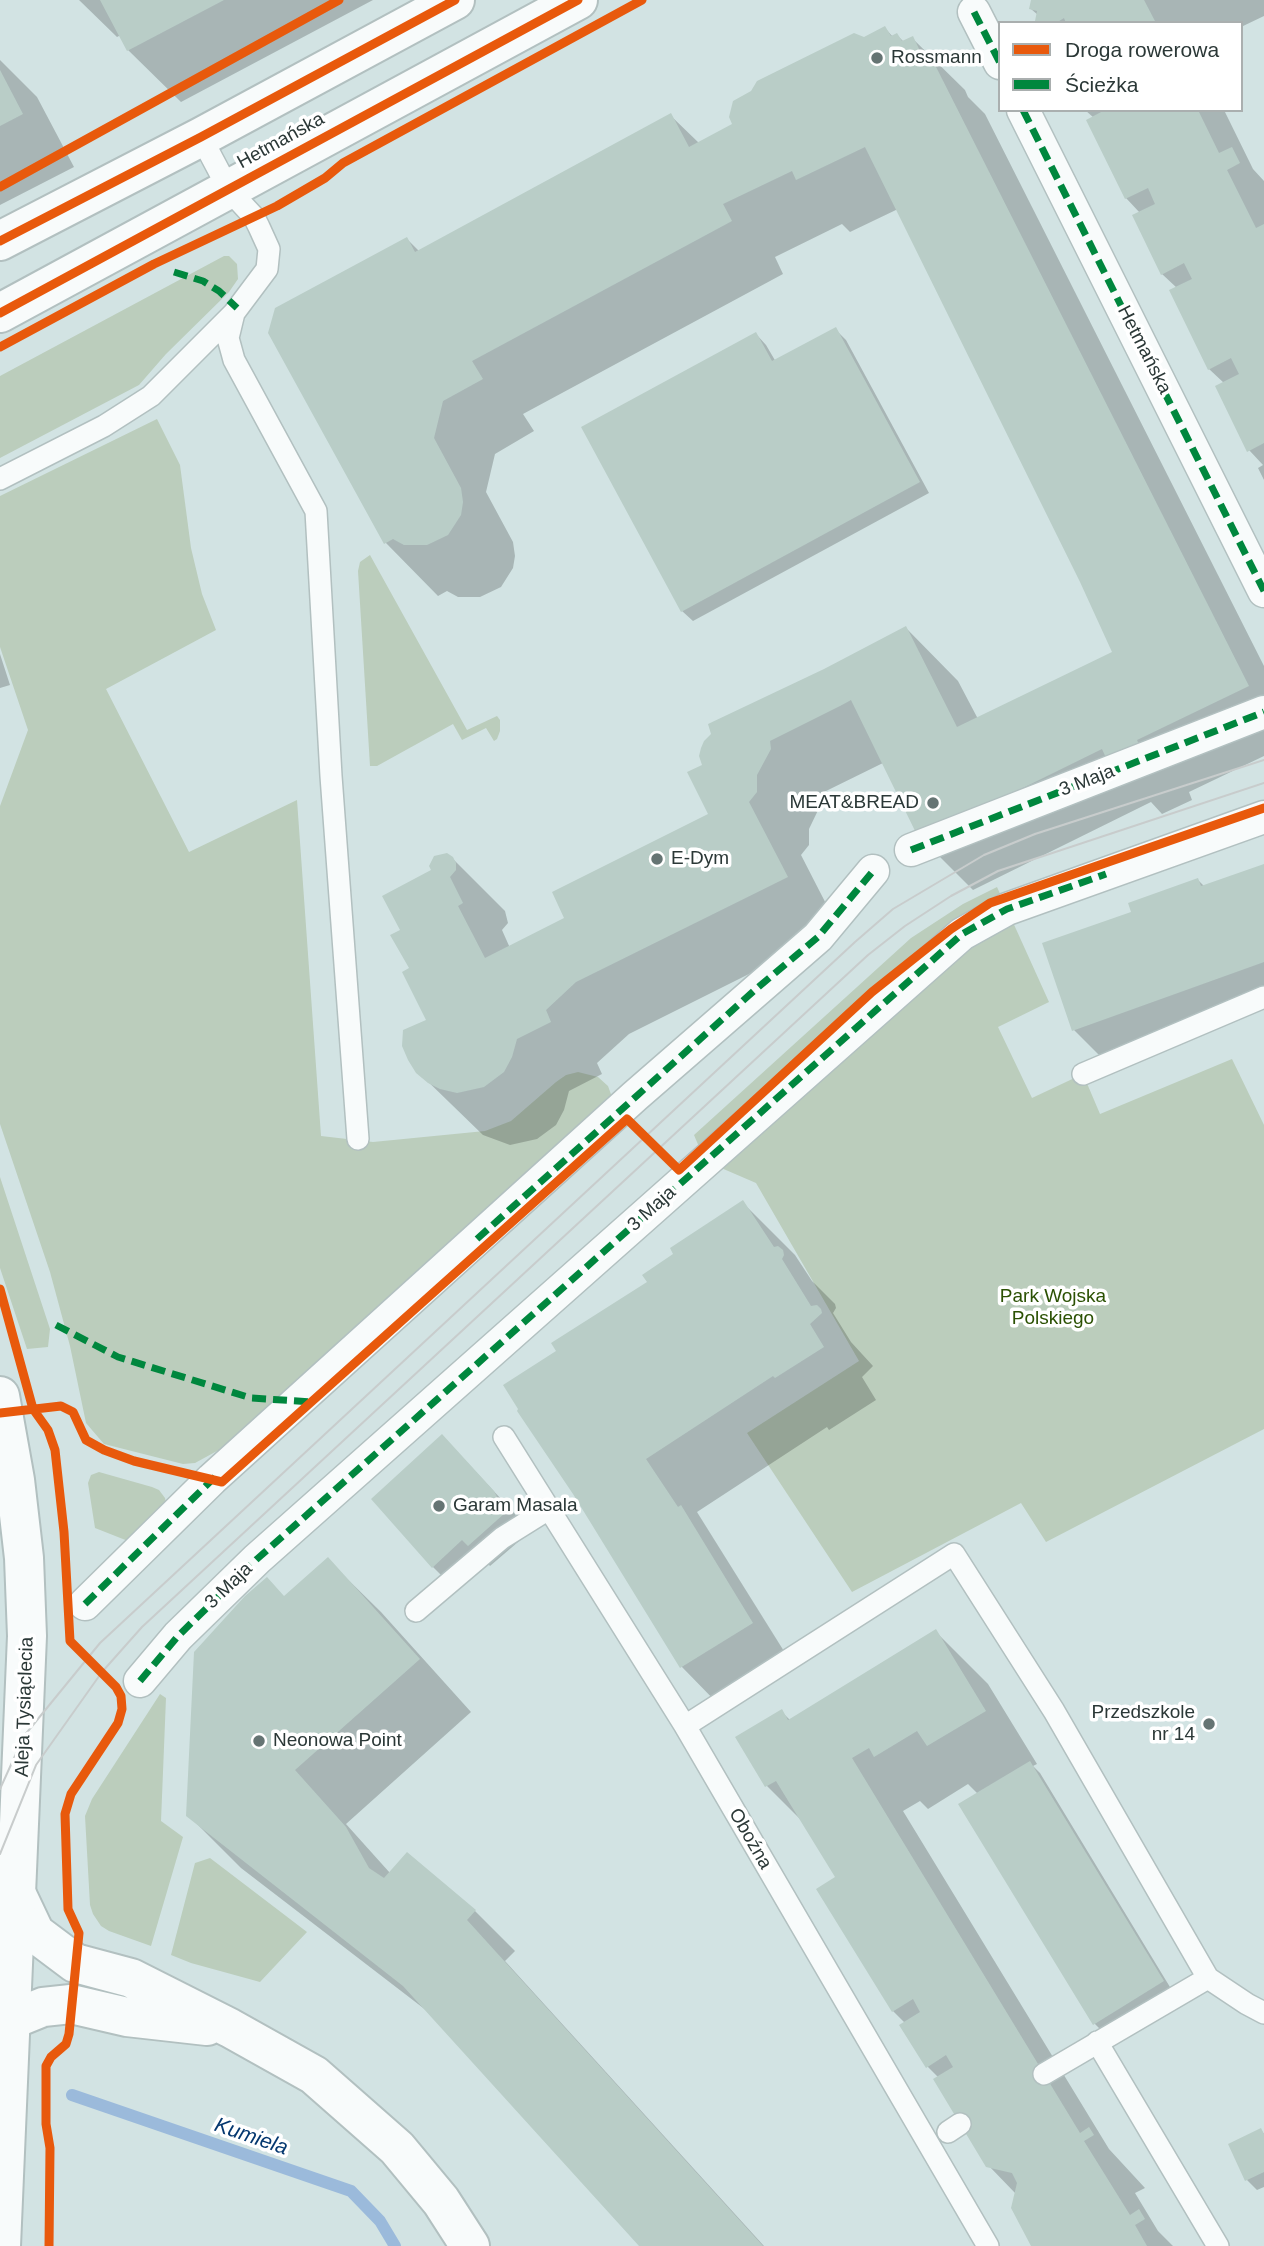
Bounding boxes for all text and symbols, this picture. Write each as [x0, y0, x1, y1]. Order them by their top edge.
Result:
legend [998, 21, 1243, 112]
text: Droga rowerowa [1065, 38, 1219, 61]
place label: Rossmann [891, 47, 982, 69]
marker: Rossmann [869, 50, 885, 66]
text: Ścieżka [1065, 73, 1139, 96]
street label: Hetmańska [233, 108, 329, 174]
street label: Hetmańska [1112, 302, 1176, 398]
street label: 3 Maja [1056, 760, 1118, 802]
place label: MEAT&BREAD [789, 792, 919, 814]
marker: MEAT&BREAD [925, 795, 941, 811]
place label: E-Dym [671, 848, 729, 870]
marker: E-Dym [649, 851, 665, 867]
street label: 3 Maja [623, 1181, 681, 1237]
park label: Park Wojska Polskiego [1000, 1286, 1106, 1330]
place label: Garam Masala [453, 1495, 578, 1517]
marker: Garam Masala [431, 1498, 447, 1514]
street label: 3 Maja [201, 1558, 257, 1614]
street label: Aleja Tysiąclecia [11, 1636, 39, 1778]
place label: Przedszkole nr 14 [1092, 1702, 1195, 1746]
marker: Przedszkole nr 14 [1201, 1716, 1217, 1732]
place label: Neonowa Point [273, 1730, 402, 1752]
marker: Neonowa Point [251, 1733, 267, 1749]
street label: Oboźna [723, 1804, 777, 1874]
water label: Kumiela [211, 2113, 291, 2161]

